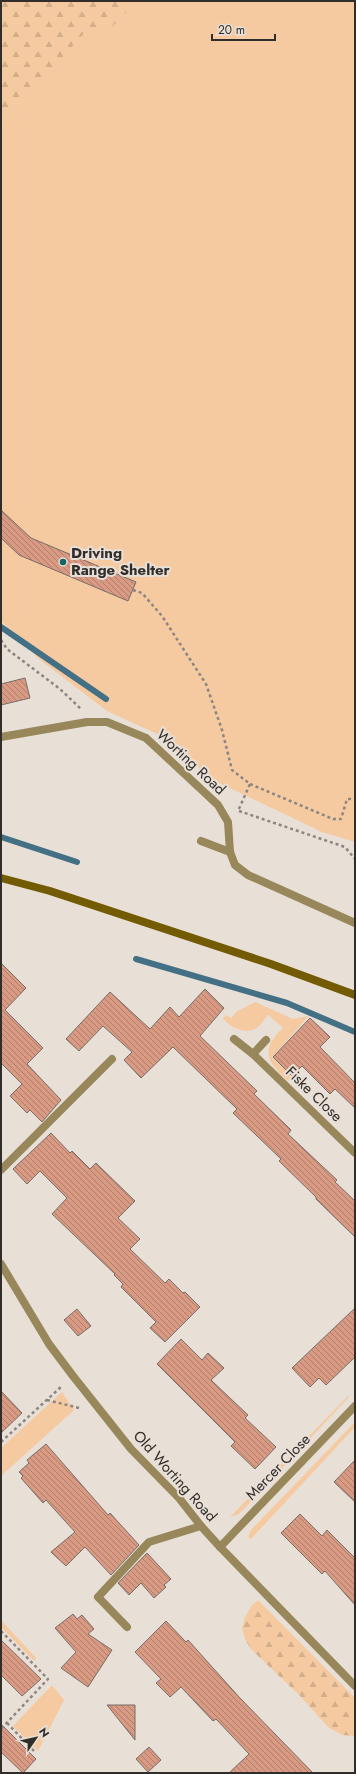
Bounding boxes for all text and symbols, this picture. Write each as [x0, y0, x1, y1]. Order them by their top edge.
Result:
scale bar [212, 16, 275, 42]
text: 20 m [218, 21, 245, 39]
place label: Driving Range Shelter [71, 542, 171, 581]
marker: Driving Range Shelter [58, 557, 68, 567]
street label: Worting Road [151, 724, 231, 800]
street label: Fiske Close [281, 1061, 348, 1127]
street label: Old Worting Road [128, 1425, 222, 1527]
street label: Mercer Close [241, 1429, 316, 1505]
north arrow [16, 1718, 56, 1758]
text: N [35, 1724, 53, 1741]

